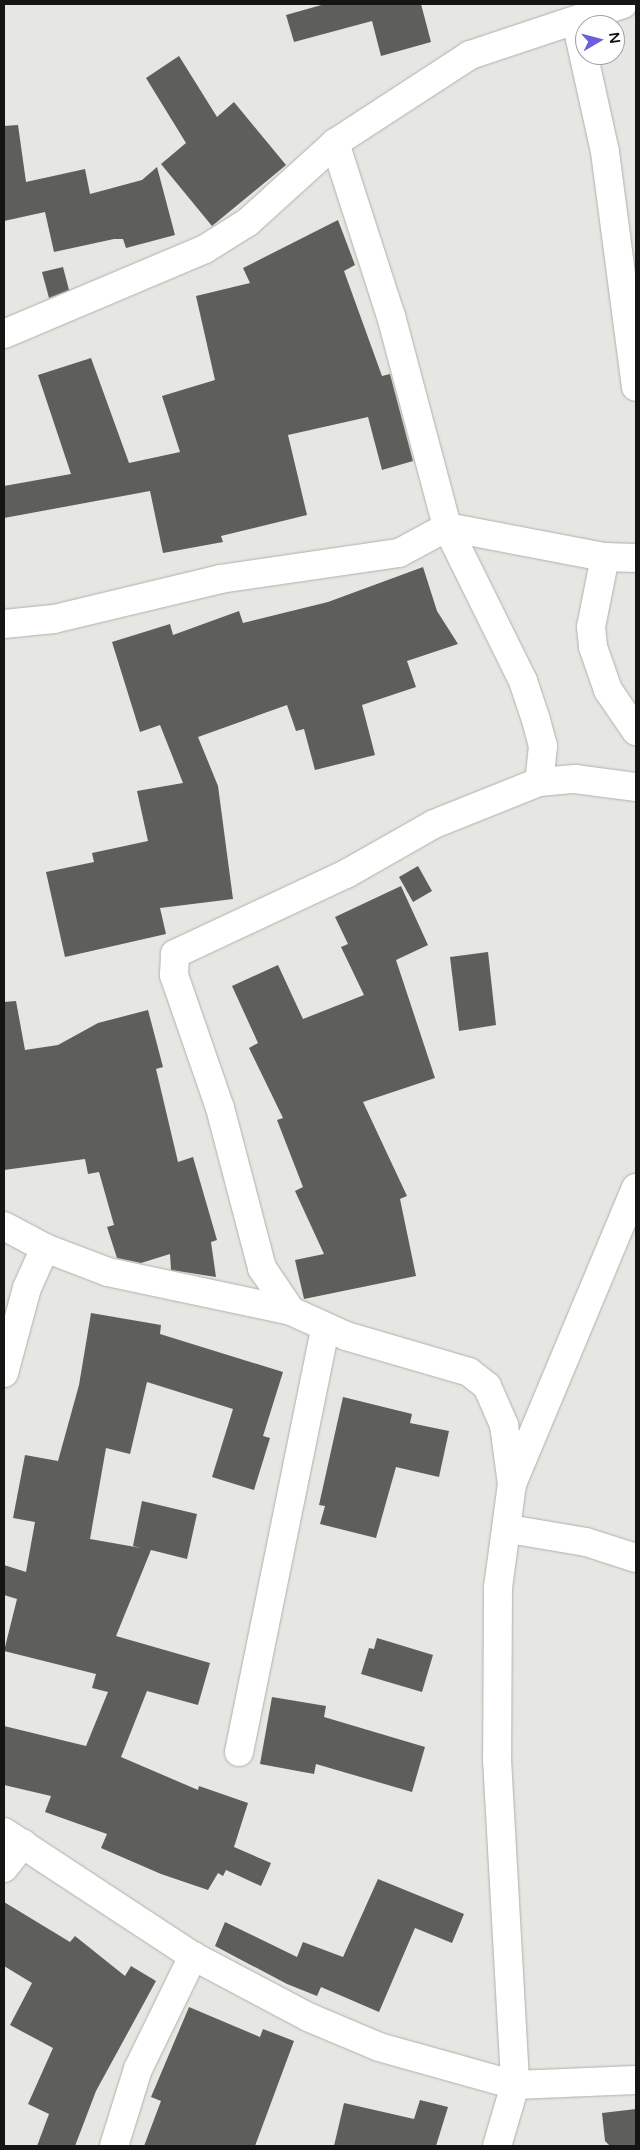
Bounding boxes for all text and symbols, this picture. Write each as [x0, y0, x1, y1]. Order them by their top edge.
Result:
north arrow [575, 15, 625, 65]
text: N [605, 31, 624, 45]

